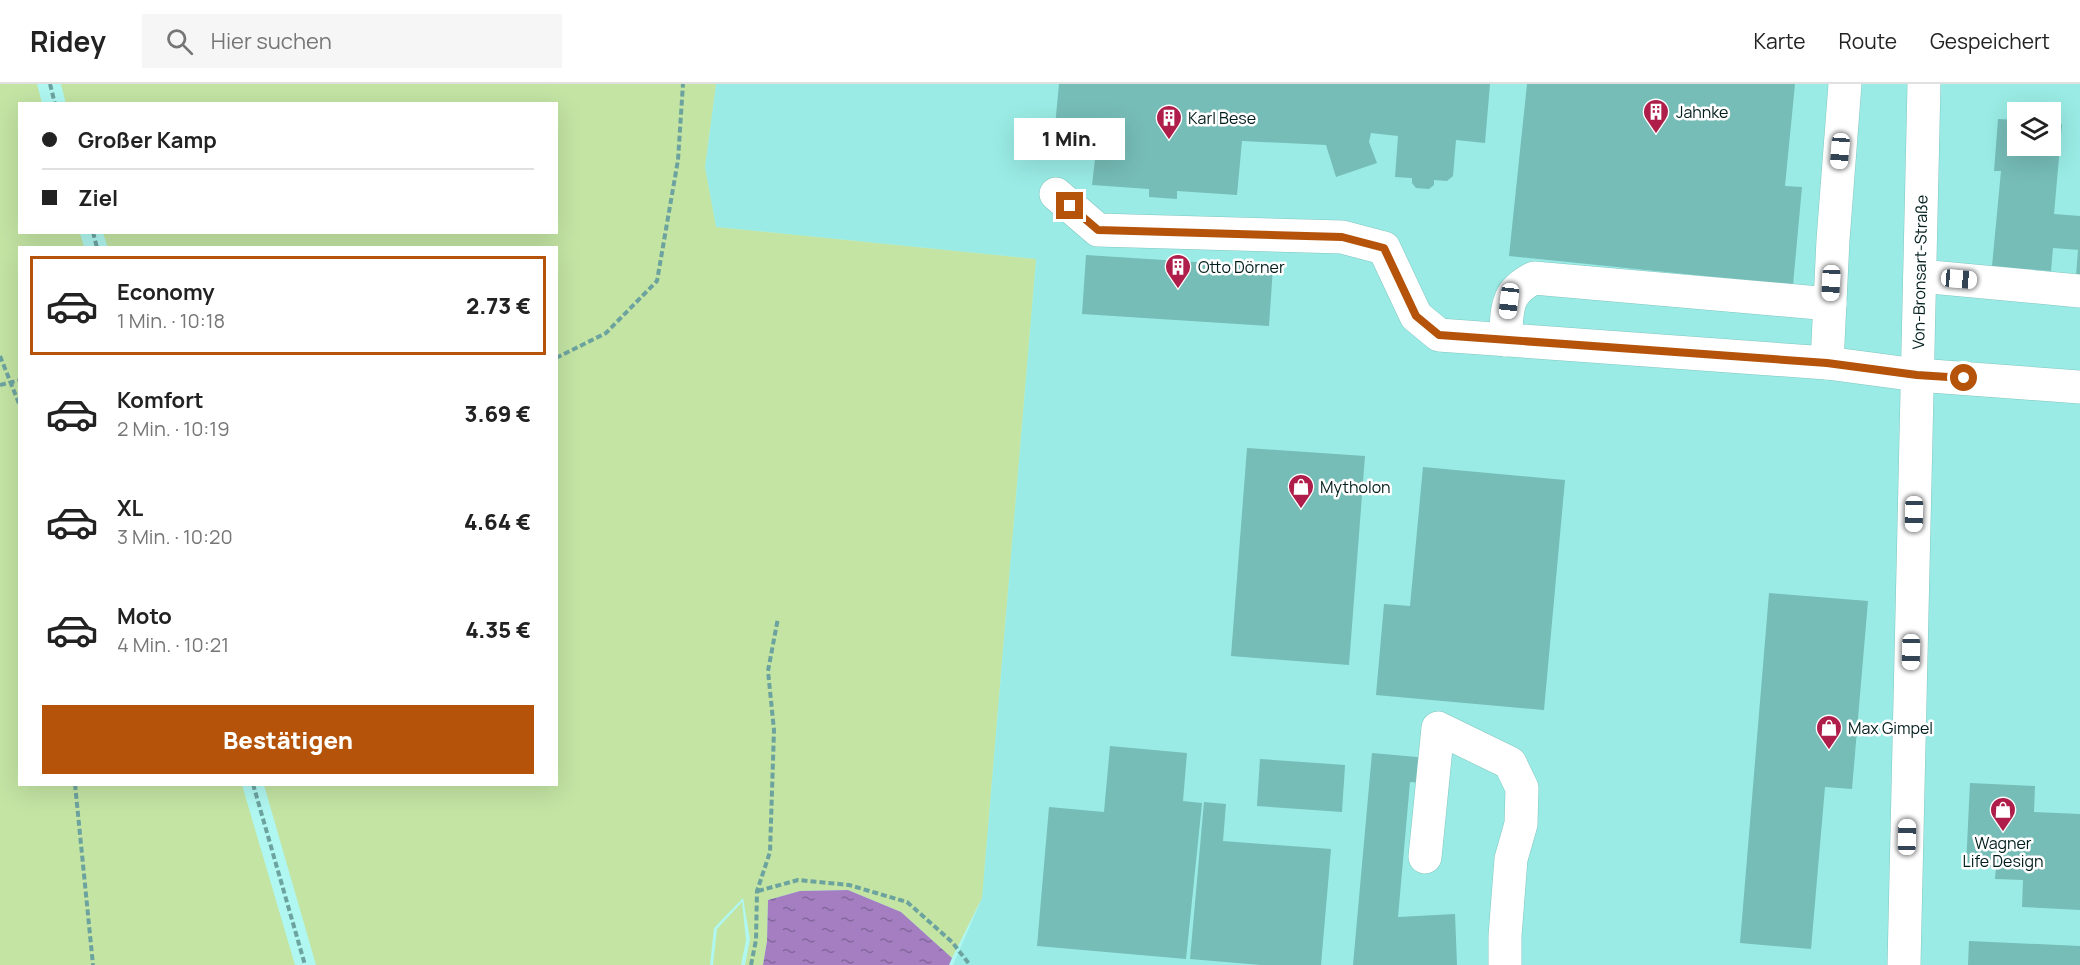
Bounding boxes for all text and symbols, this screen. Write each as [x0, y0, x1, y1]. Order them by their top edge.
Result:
search box [142, 14, 562, 68]
text: Ridey [30, 22, 106, 60]
icon: search [163, 25, 196, 58]
text: Hier suchen [211, 26, 332, 56]
text: Karte [1754, 27, 1806, 55]
text: Route [1839, 27, 1897, 55]
text: Gespeichert [1930, 27, 2050, 55]
building icon: Jahnke [1641, 97, 1671, 135]
place label: Jahnke [1676, 101, 1728, 123]
map controls [2007, 102, 2061, 156]
button: layers [2007, 102, 2061, 156]
building icon: Karl Bese [1154, 103, 1184, 141]
place label: Karl Bese [1188, 107, 1256, 129]
callout: 1 Min. [1014, 119, 1126, 161]
text: Großer Kamp [78, 125, 217, 155]
text: 1 Min. [1042, 125, 1097, 152]
car [1829, 132, 1851, 170]
text: Ziel [78, 183, 118, 213]
route end [1056, 192, 1083, 219]
street label: Von-Bronsart-Straße [1907, 195, 1932, 350]
building icon: Otto Dörner [1163, 252, 1193, 290]
place label: Otto Dörner [1198, 256, 1285, 278]
car [1821, 265, 1841, 301]
car [1940, 268, 1978, 290]
text: Economy [117, 277, 215, 307]
icon: car [45, 279, 99, 333]
car [1498, 282, 1520, 320]
text: 2.73 € [466, 291, 531, 321]
text: 1 Min. · 10:18 [117, 307, 225, 334]
route start [1950, 364, 1977, 391]
text: Komfort [117, 385, 204, 415]
icon: car [45, 387, 99, 441]
text: 3.69 € [465, 399, 531, 429]
text: 2 Min. · 10:19 [117, 415, 230, 442]
shop icon: Mytholon [1286, 472, 1316, 510]
place label: Mytholon [1320, 476, 1391, 498]
text: XL [117, 493, 143, 523]
icon: car [45, 495, 99, 549]
car [1905, 496, 1923, 532]
text: 4.64 € [464, 507, 531, 537]
text: 3 Min. · 10:20 [117, 523, 233, 550]
text: Moto [117, 601, 172, 631]
icon: car [45, 603, 99, 657]
text: 4.35 € [465, 615, 531, 645]
text: 4 Min. · 10:21 [117, 631, 229, 658]
car [1902, 634, 1920, 670]
button: Bestätigen [42, 705, 534, 774]
shop icon: Max Gimpel [1814, 713, 1844, 751]
place label: Max Gimpel [1848, 717, 1933, 739]
shop icon: Wagner Life Design [1988, 795, 2018, 833]
car [1898, 819, 1916, 855]
place label: Wagner Life Design [1962, 832, 2044, 872]

